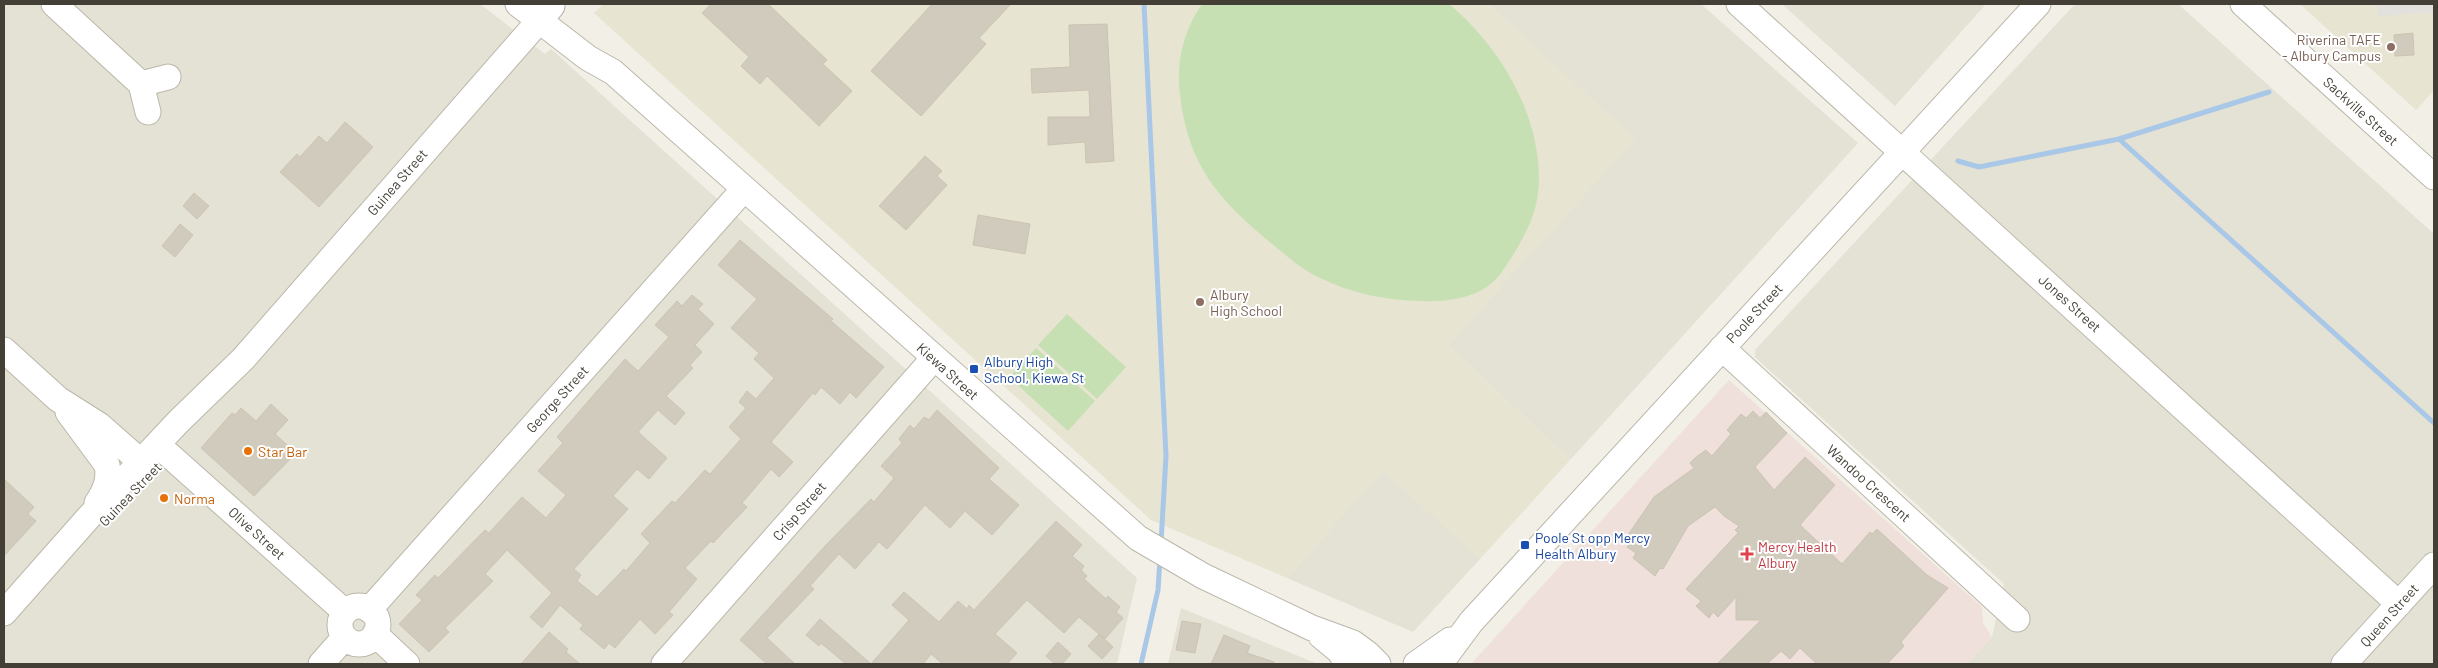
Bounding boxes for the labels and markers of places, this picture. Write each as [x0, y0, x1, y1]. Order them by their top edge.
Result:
place label: Riverina TAFE - Albury Campus [2282, 31, 2381, 64]
marker: Riverina TAFE - Albury Campus [2385, 41, 2397, 53]
place label: Albury High School [1210, 286, 1282, 319]
marker: Albury High School [1194, 296, 1206, 308]
place label: Albury High School, Kiewa St [984, 353, 1084, 386]
marker: Albury High School, Kiewa St [968, 363, 980, 375]
place label: Star Bar [258, 443, 307, 460]
marker: Star Bar [242, 445, 254, 457]
place label: Norma [174, 490, 215, 507]
marker: Norma [158, 492, 170, 504]
place label: Poole St opp Mercy Health Albury [1535, 529, 1650, 562]
place label: Mercy Health Albury [1758, 538, 1837, 571]
marker: Poole St opp Mercy Health Albury [1519, 539, 1531, 551]
marker: Mercy Health Albury [1740, 547, 1754, 561]

